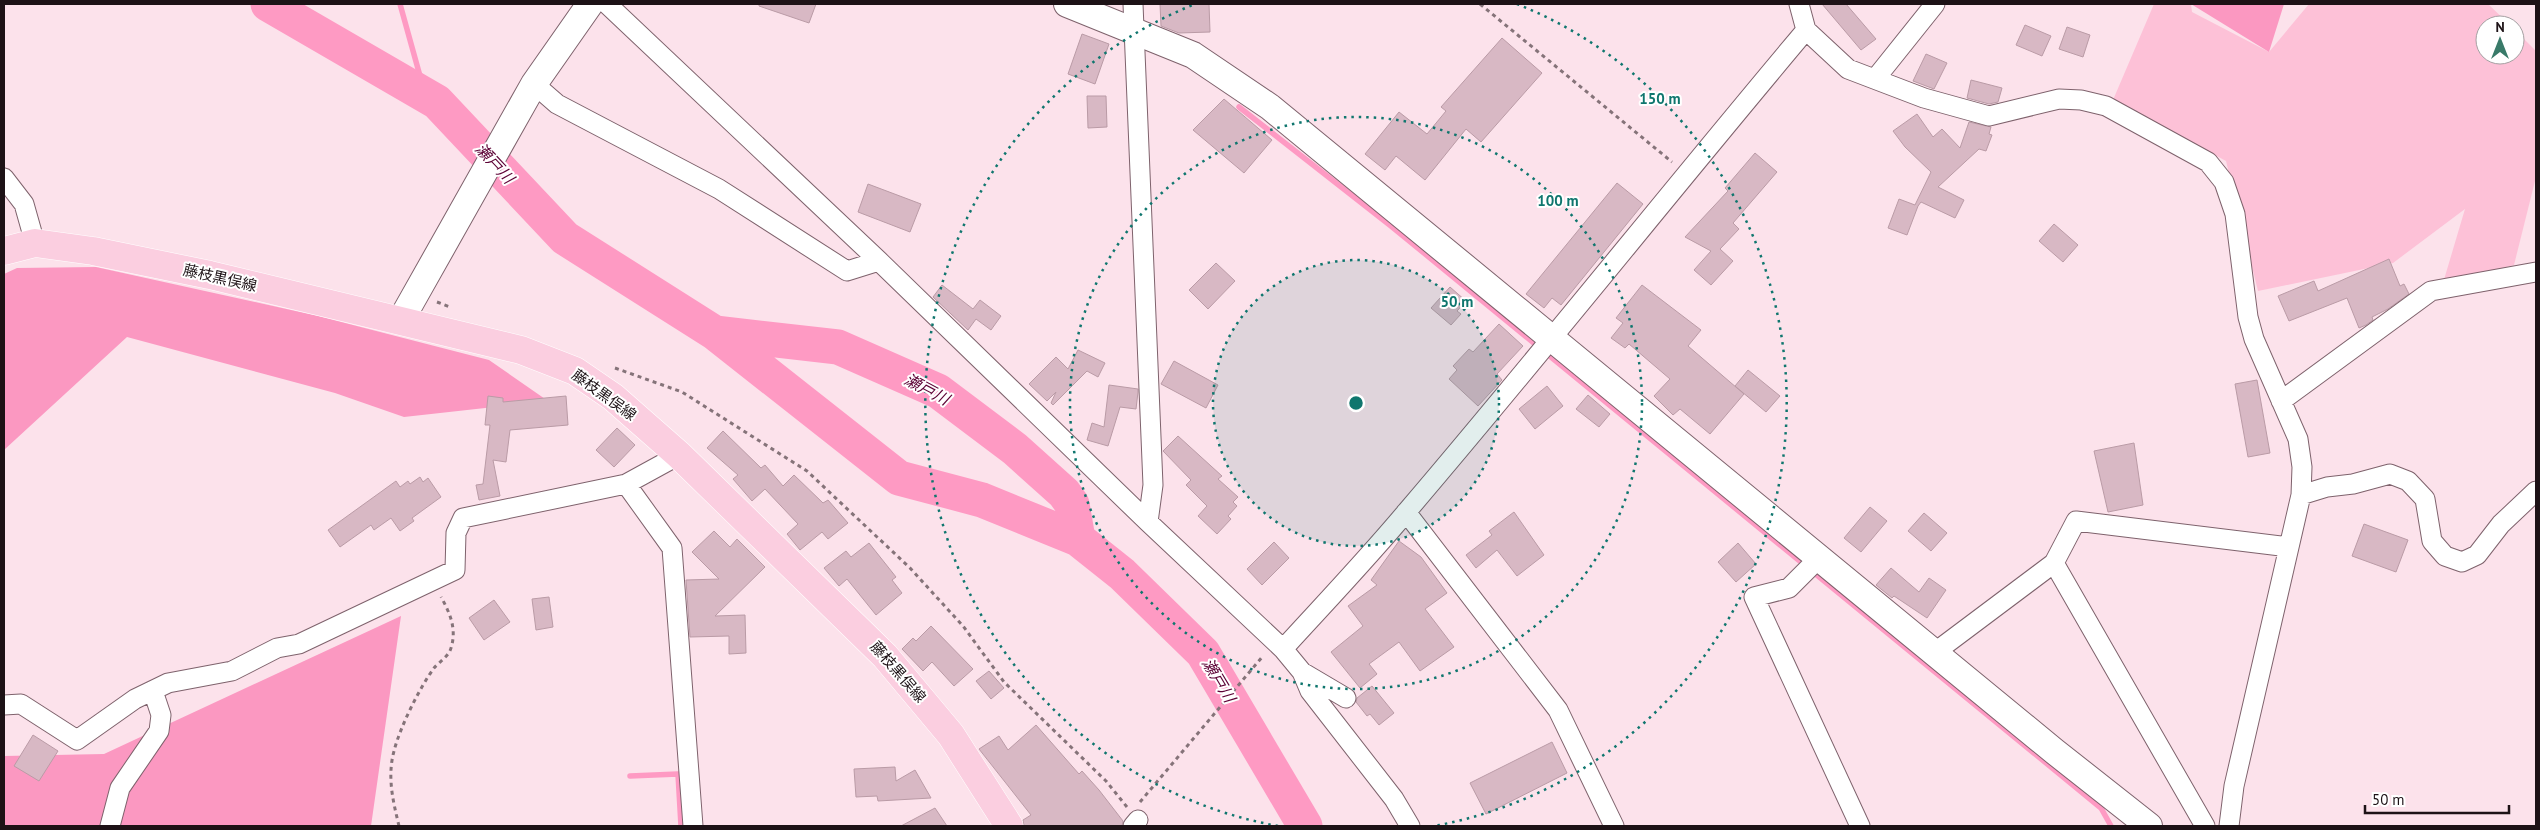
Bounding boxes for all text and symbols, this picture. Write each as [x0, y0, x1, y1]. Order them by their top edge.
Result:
north arrow [2475, 15, 2525, 65]
text: N [2495, 18, 2505, 36]
text: 150 m [1639, 89, 1681, 108]
water label: 瀬戸川 [471, 139, 520, 189]
text: 100 m [1537, 191, 1579, 210]
street label: 藤枝黒俣線 [181, 260, 259, 295]
text: 50 m [1441, 292, 1473, 311]
street label: 藤枝黒俣線 [568, 365, 640, 424]
water label: 瀬戸川 [901, 369, 955, 410]
centre of rings [1347, 394, 1365, 412]
street label: 藤枝黒俣線 [867, 637, 930, 706]
water label: 瀬戸川 [1198, 654, 1241, 707]
scale bar [2365, 782, 2509, 814]
text: 50 m [2372, 790, 2405, 809]

